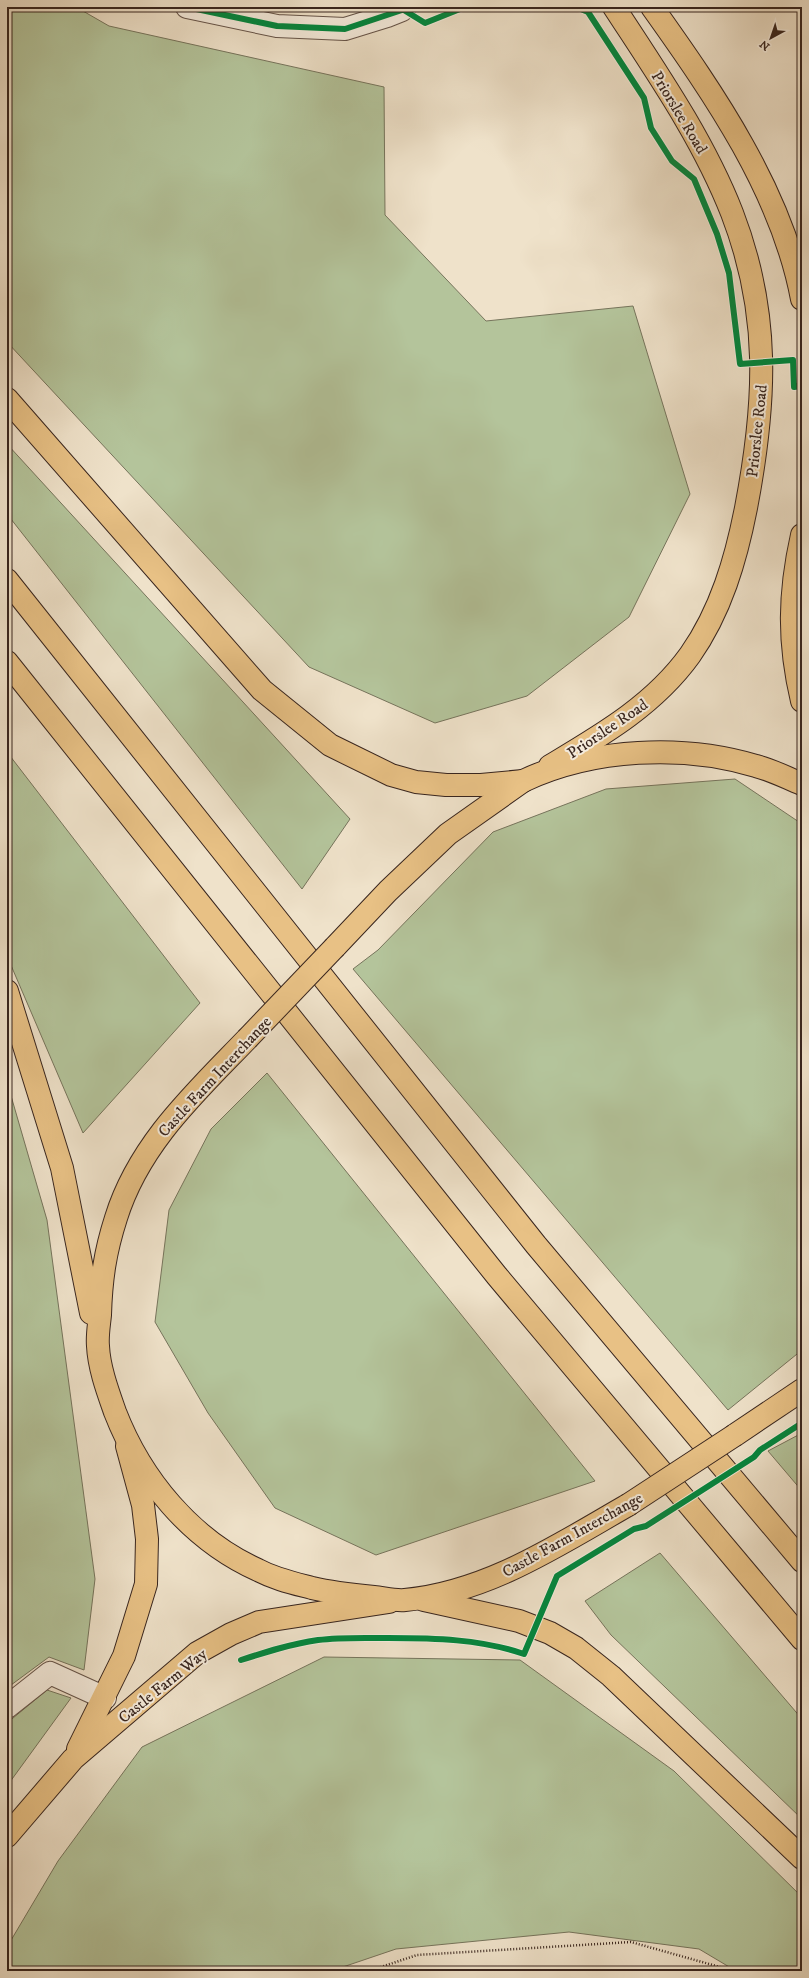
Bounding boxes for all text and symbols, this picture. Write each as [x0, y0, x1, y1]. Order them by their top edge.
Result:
north arrow [751, 18, 791, 58]
text: N [757, 37, 773, 53]
street label: Priorslee Road [647, 68, 712, 158]
street label: Priorslee Road [742, 384, 772, 478]
street label: Priorslee Road [563, 695, 652, 763]
street label: Castle Farm Interchange [154, 1012, 276, 1141]
street label: Castle Farm Interchange [499, 1488, 647, 1582]
street label: Castle Farm Way [114, 1644, 211, 1728]

